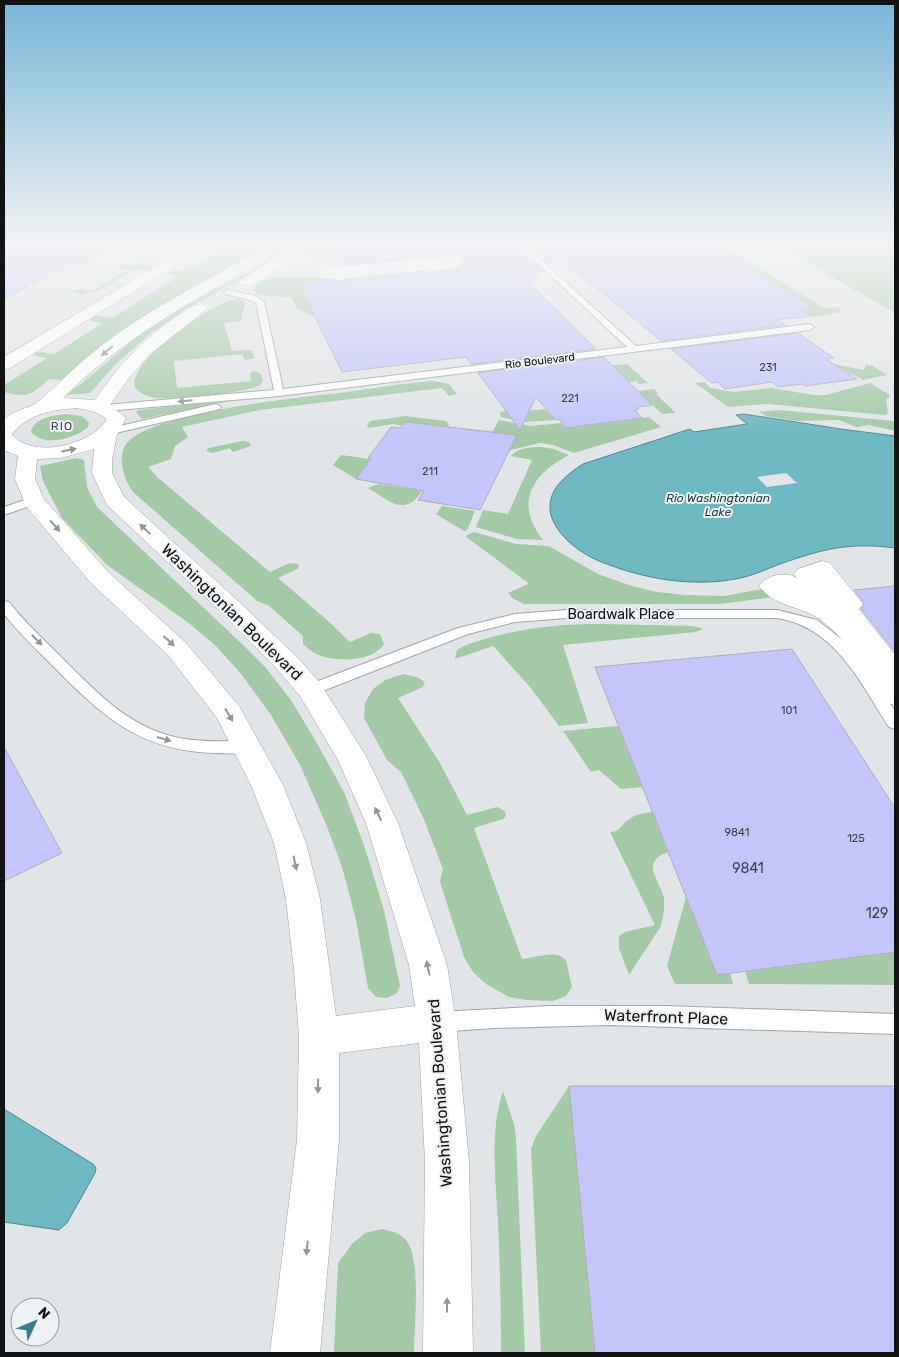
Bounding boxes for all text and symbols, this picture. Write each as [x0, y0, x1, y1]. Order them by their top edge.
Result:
one-way arrow [102, 345, 114, 357]
street label: Rio Boulevard [504, 350, 576, 372]
house number: 231 [759, 361, 777, 374]
house number: 221 [561, 392, 579, 405]
one-way arrow [177, 398, 193, 406]
district label: RIO [51, 419, 73, 433]
one-way arrow [62, 446, 77, 454]
house number: 211 [422, 465, 438, 478]
water label: Rio Washingtonian Lake [666, 491, 770, 519]
one-way arrow [49, 520, 61, 532]
one-way arrow [139, 523, 151, 535]
street label: Washingtonian Boulevard [158, 540, 306, 684]
street label: Boardwalk Place [568, 606, 675, 623]
one-way arrow [31, 634, 43, 646]
one-way arrow [163, 636, 176, 647]
house number: 101 [781, 704, 797, 717]
one-way arrow [225, 709, 234, 722]
one-way arrow [156, 736, 171, 744]
one-way arrow [374, 807, 382, 821]
house number: 9841 [725, 826, 749, 839]
house number: 125 [847, 832, 865, 845]
one-way arrow [291, 856, 299, 871]
house number: 9841 [732, 860, 764, 877]
house number: 129 [866, 905, 888, 922]
one-way arrow [424, 961, 432, 976]
street label: Washingtonian Boulevard [424, 998, 456, 1188]
street label: Waterfront Place [604, 1005, 728, 1029]
one-way arrow [314, 1078, 322, 1094]
one-way arrow [303, 1240, 311, 1256]
one-way arrow [443, 1296, 451, 1312]
north arrow [10, 1297, 60, 1347]
text: N [34, 1304, 54, 1323]

